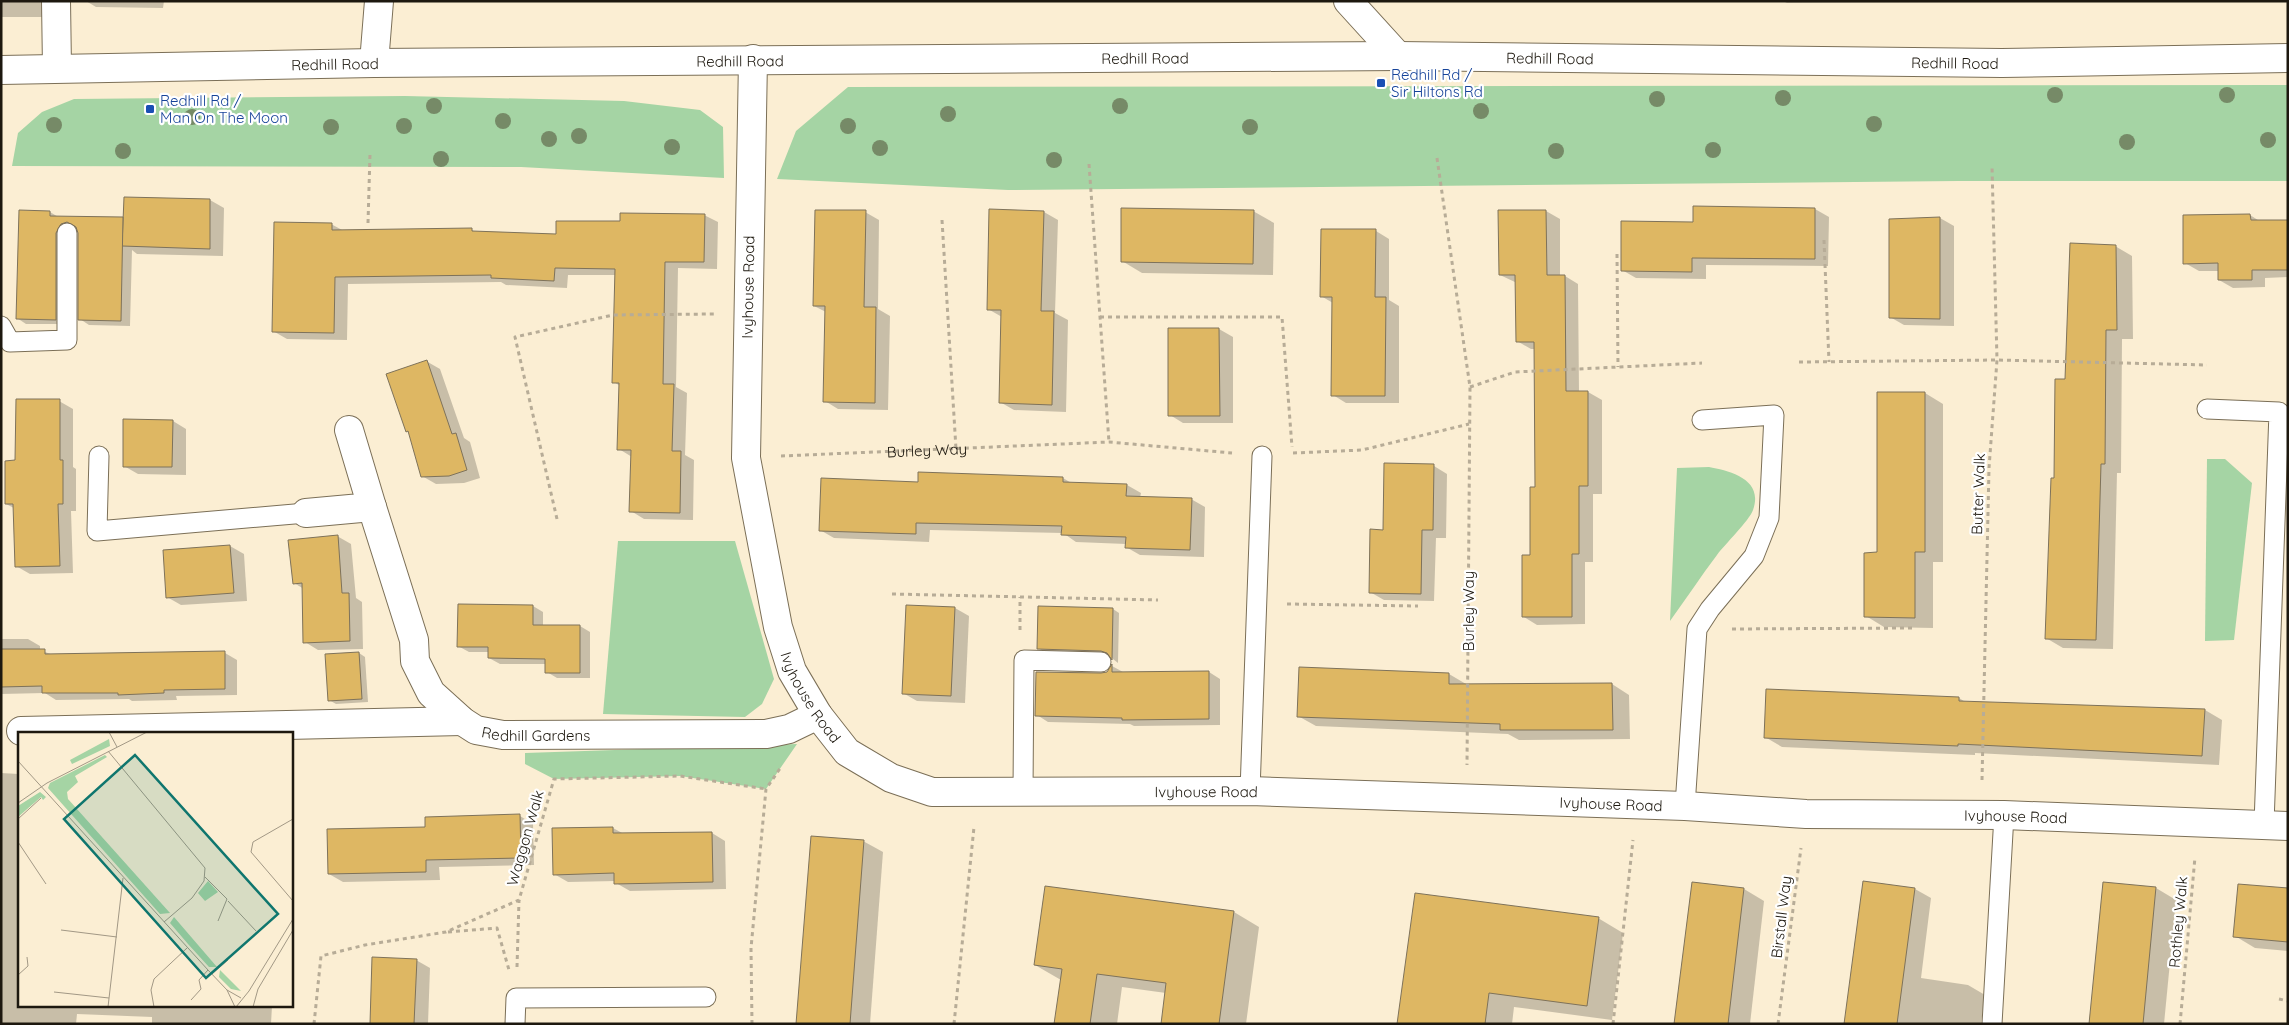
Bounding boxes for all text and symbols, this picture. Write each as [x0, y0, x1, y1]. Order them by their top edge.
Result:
street label: Redhill Road [1101, 48, 1189, 68]
street label: Redhill Road [1506, 48, 1594, 68]
street label: Redhill Road [696, 51, 784, 70]
street label: Redhill Road [1911, 52, 1999, 72]
street label: Redhill Road [291, 53, 379, 74]
place label: Redhill Rd / Sir Hiltons Rd [1391, 65, 1483, 101]
marker: Redhill Rd / Sir Hiltons Rd [1375, 77, 1387, 89]
place label: Redhill Rd / Man On The Moon [160, 91, 288, 127]
marker: Redhill Rd / Man On The Moon [144, 103, 156, 115]
street label: Ivyhouse Road [738, 235, 758, 339]
street label: Burley Way [886, 439, 967, 461]
street label: Butter Walk [1967, 453, 1989, 535]
street label: Burley Way [1459, 571, 1478, 651]
street label: Ivyhouse Road [777, 649, 845, 746]
street label: Redhill Gardens [480, 722, 590, 745]
inset map [18, 732, 292, 1008]
street label: Ivyhouse Road [1155, 781, 1258, 801]
street label: Waggon Walk [502, 788, 548, 888]
street label: Ivyhouse Road [1559, 792, 1663, 815]
street label: Ivyhouse Road [1964, 805, 2068, 827]
street label: Birstall Way [1767, 875, 1795, 959]
street label: Rothley Walk [2165, 875, 2191, 969]

